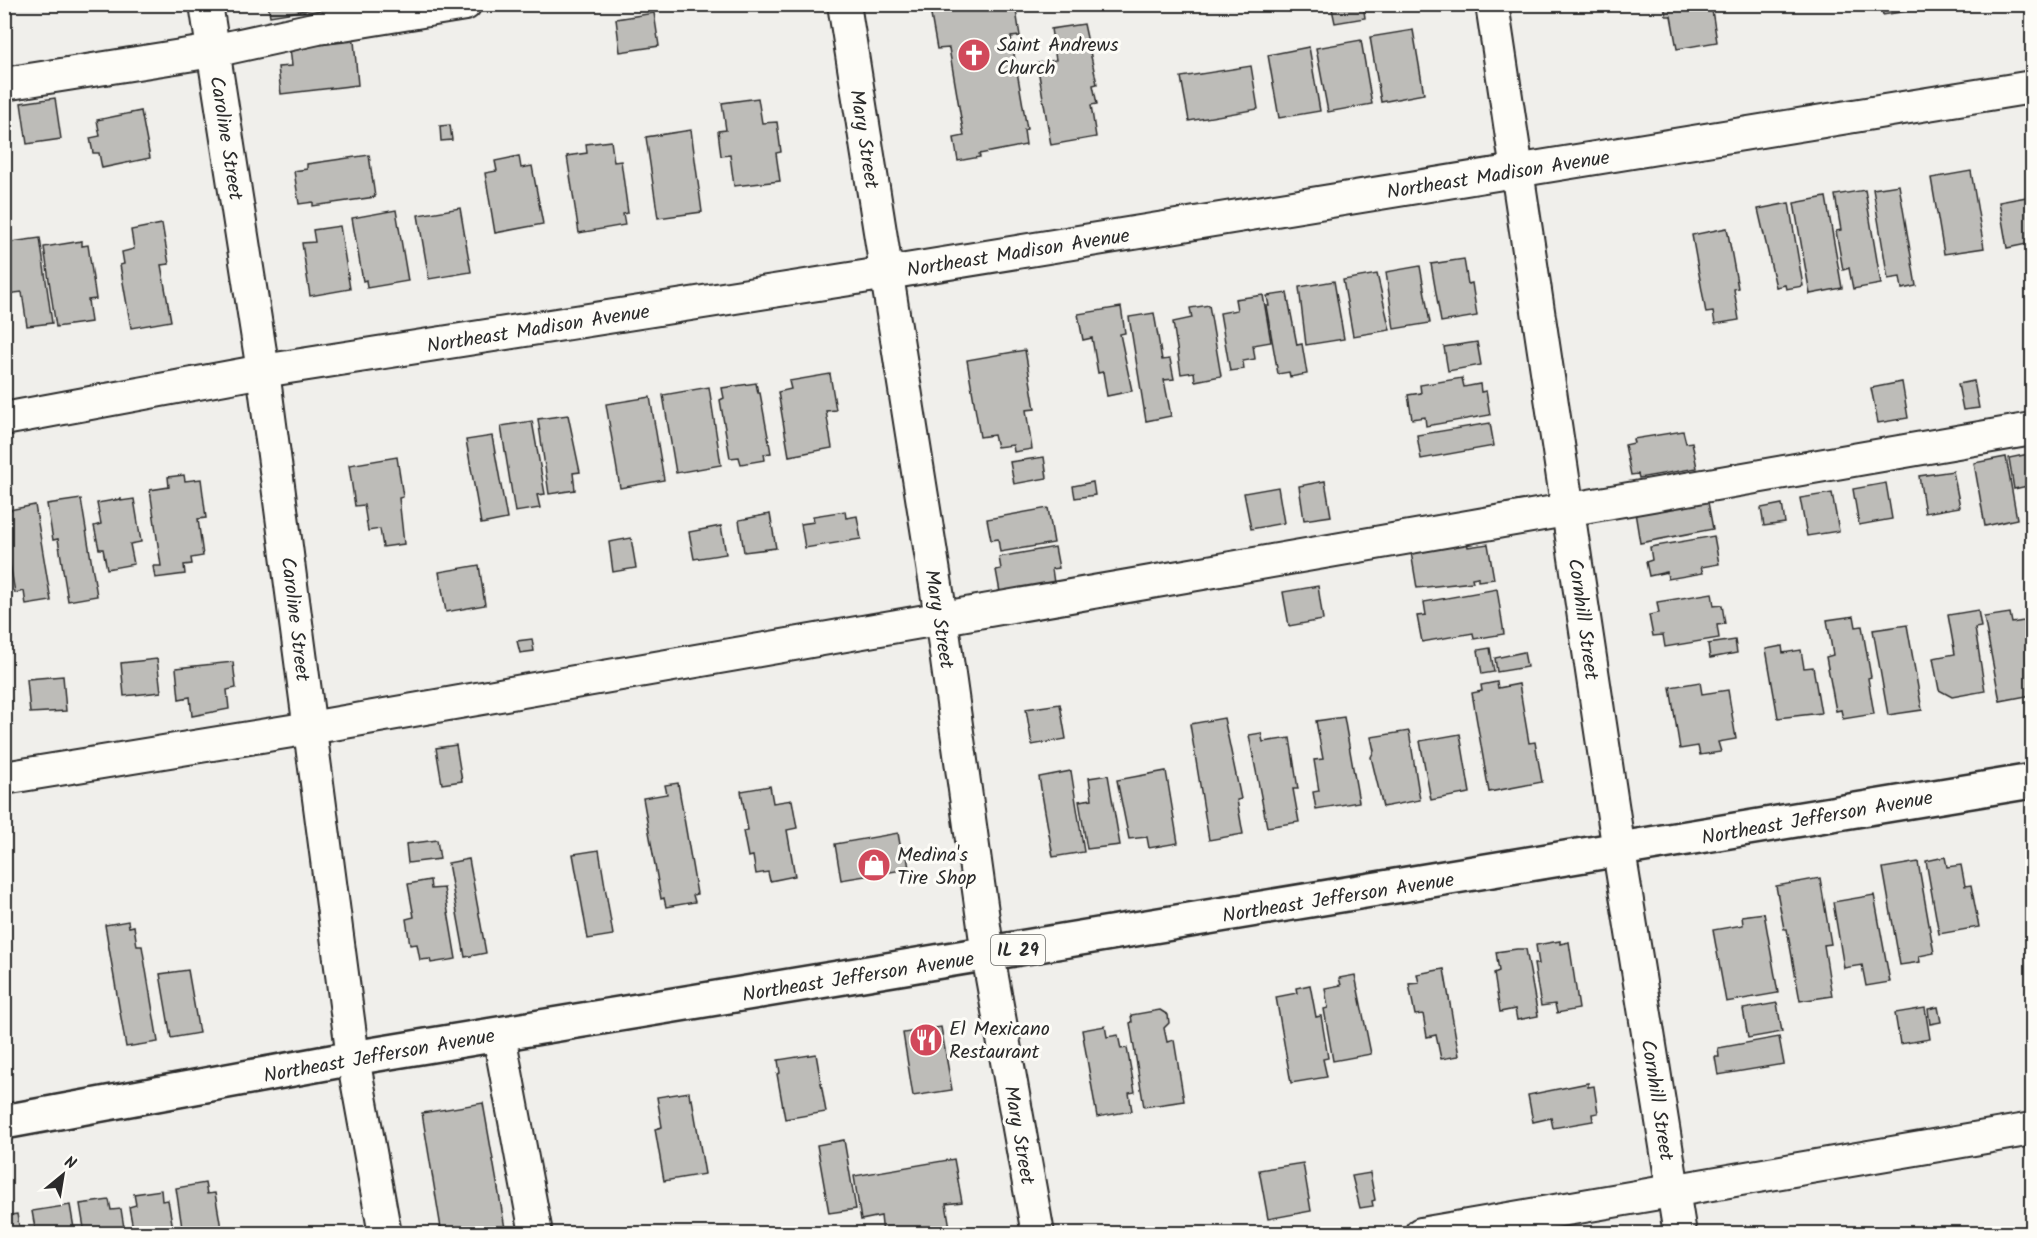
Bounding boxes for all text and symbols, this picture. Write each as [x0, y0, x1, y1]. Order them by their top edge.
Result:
place label: Saint Andrews Church [997, 30, 1119, 85]
church icon: Saint Andrews Church [956, 37, 992, 73]
street label: Caroline Street [199, 74, 251, 203]
street label: Mary Street [839, 87, 887, 191]
street label: Northeast Madison Avenue [1385, 143, 1612, 209]
street label: Northeast Madison Avenue [905, 221, 1132, 287]
street label: Northeast Madison Avenue [425, 297, 652, 363]
street label: Caroline Street [271, 555, 318, 684]
street label: Cornhill Street [1558, 556, 1606, 682]
street label: Mary Street [914, 567, 962, 671]
street label: Northeast Jefferson Avenue [1699, 783, 1936, 855]
place label: Medina's Tire Shop [897, 840, 976, 895]
shop icon: Medina's Tire Shop [856, 847, 892, 883]
street label: Northeast Jefferson Avenue [1220, 865, 1457, 933]
road number: IL 29 [991, 935, 1045, 965]
street label: Northeast Jefferson Avenue [740, 944, 977, 1012]
place label: El Mexicano Restaurant [949, 1014, 1050, 1069]
street label: Northeast Jefferson Avenue [261, 1021, 498, 1093]
restaurant icon: El Mexicano Restaurant [908, 1022, 944, 1058]
street label: Cornhill Street [1631, 1037, 1681, 1163]
street label: Mary Street [994, 1083, 1043, 1188]
north arrow [33, 1145, 93, 1205]
text: N [59, 1150, 80, 1177]

